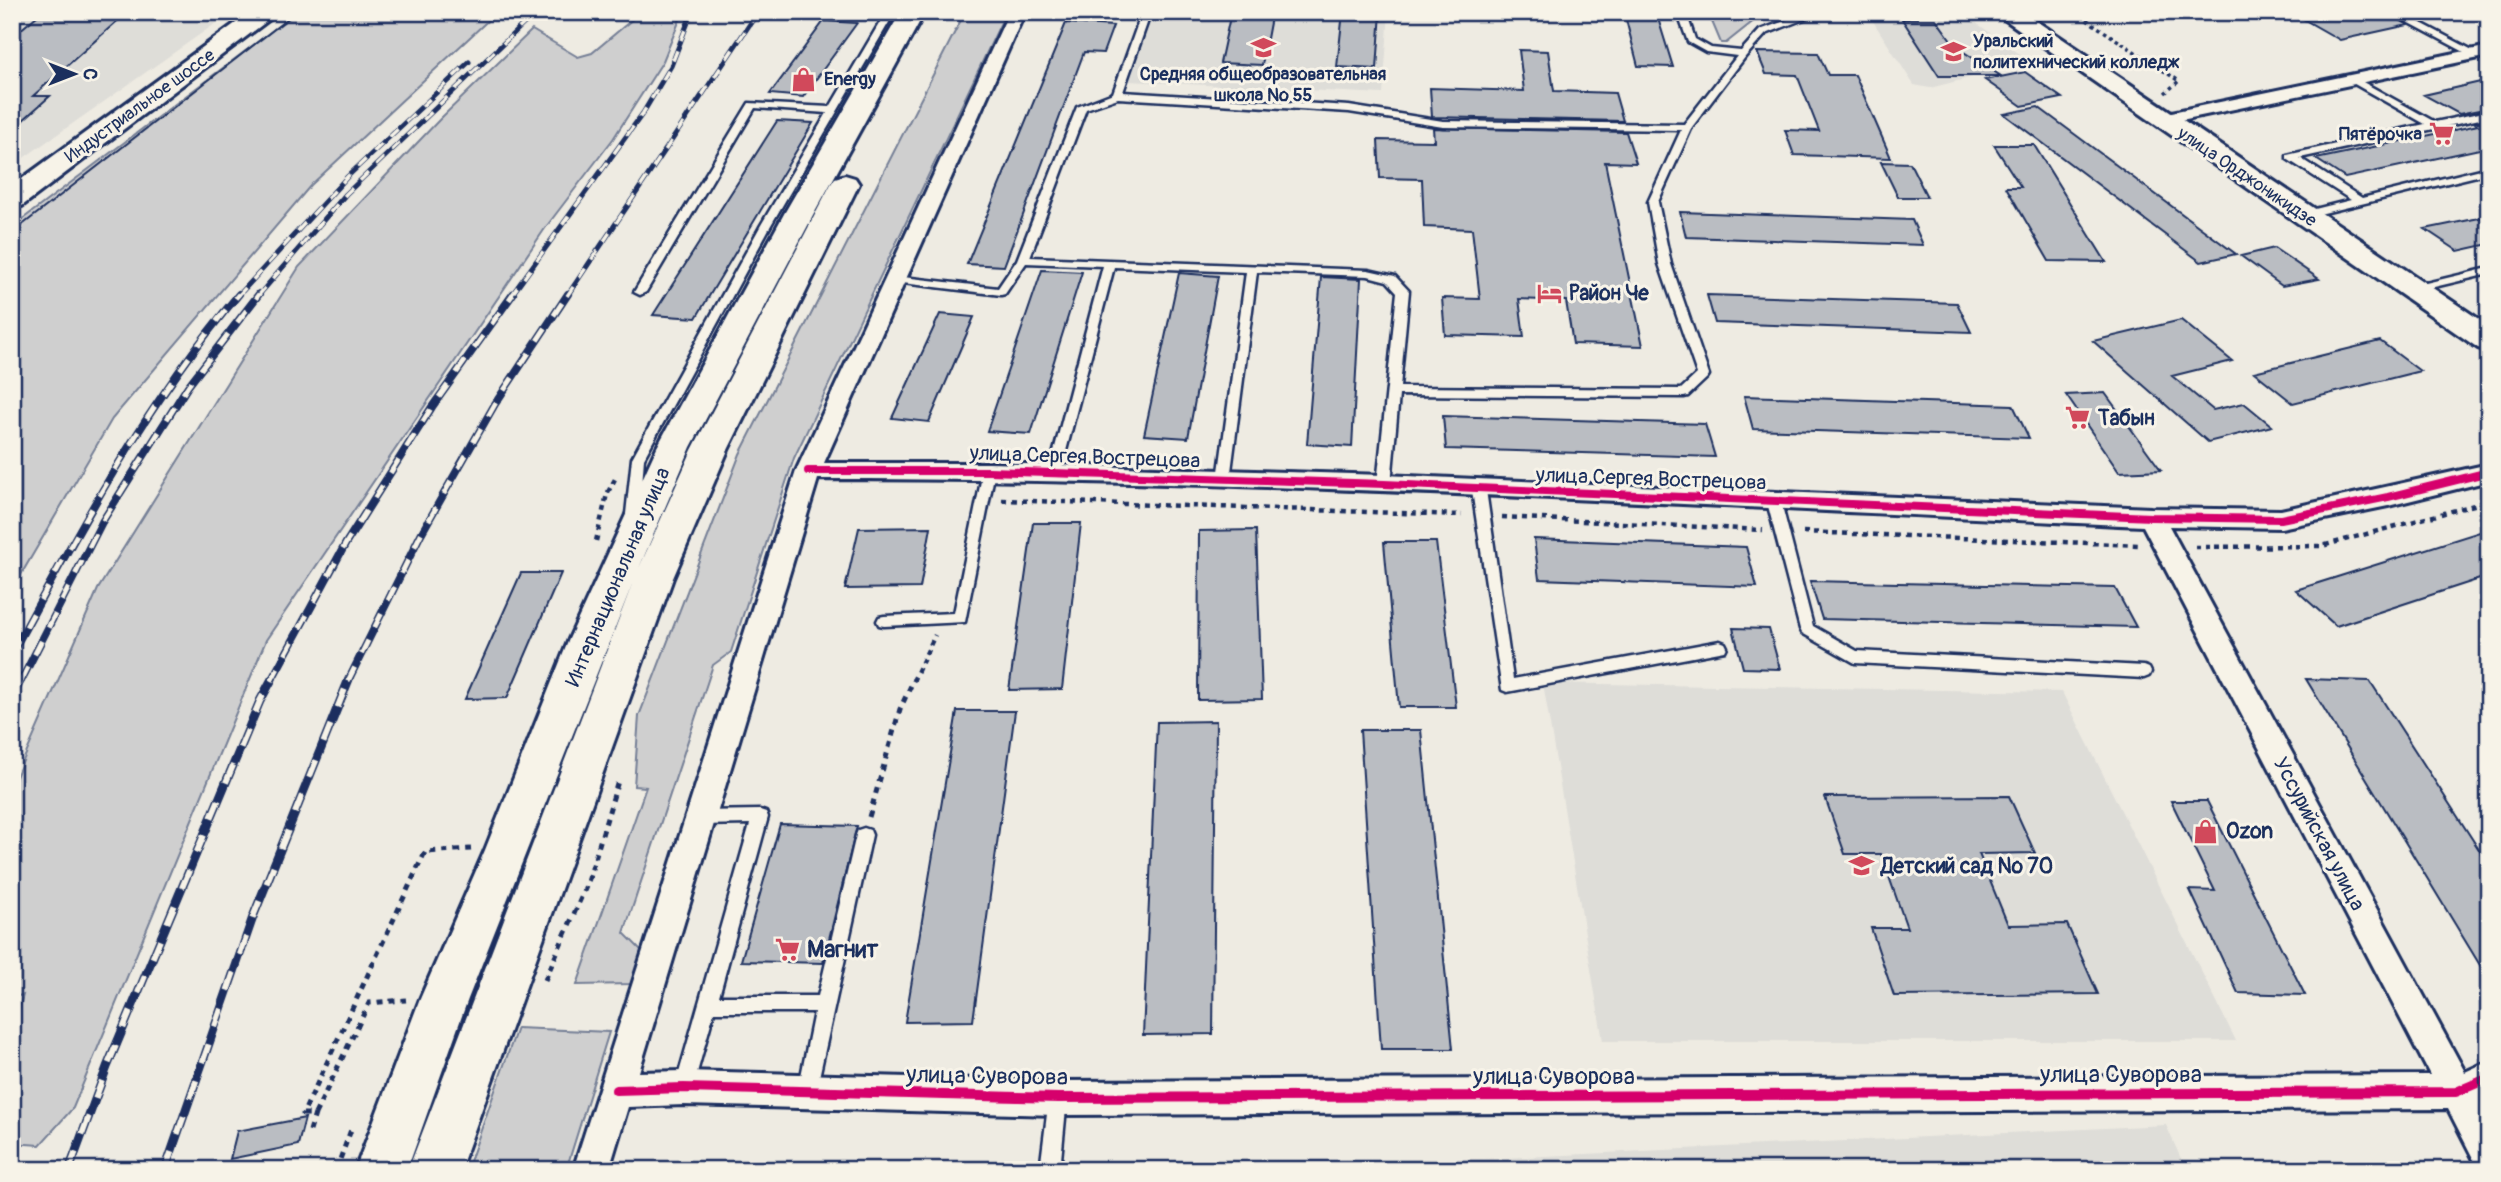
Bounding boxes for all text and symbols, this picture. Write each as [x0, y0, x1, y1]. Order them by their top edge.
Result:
place label: Уральский политехнический колледж [1973, 30, 2180, 74]
school or university icon: Средняя общеобразовательная школа № 55 [1249, 33, 1277, 61]
school or university icon: Уральский политехнический колледж [1939, 37, 1967, 65]
north arrow [38, 38, 108, 108]
street label: Индустриальное шоссе [61, 44, 220, 168]
place label: Средняя общеобразовательная школа № 55 [1140, 63, 1386, 107]
shop icon: Energy [790, 65, 818, 93]
text: С [78, 68, 102, 80]
place label: Energy [824, 68, 876, 91]
supermarket icon: Пятёрочка [2428, 120, 2456, 148]
street label: улица Орджоникидзе [2172, 121, 2321, 232]
place label: Пятёрочка [2339, 123, 2423, 146]
hotel icon: Район Че [1535, 279, 1563, 307]
place label: Район Че [1569, 280, 1649, 307]
supermarket icon: Табын [2064, 404, 2092, 432]
place label: Табын [2097, 405, 2155, 432]
street label: улица Сергея Вострецова [968, 439, 1201, 475]
street label: улица Сергея Вострецова [1534, 461, 1767, 497]
street label: Интернациональная улица [560, 463, 676, 691]
street label: Уссурийская улица [2267, 753, 2371, 915]
shop icon: Ozon [2192, 817, 2220, 845]
place label: Ozon [2226, 818, 2273, 845]
school or university icon: Детский сад № 70 [1847, 852, 1875, 880]
place label: Детский сад № 70 [1879, 853, 2053, 880]
supermarket icon: Магнит [773, 935, 801, 963]
place label: Магнит [807, 935, 879, 964]
street label: улица Суворова [905, 1060, 1068, 1092]
street label: улица Суворова [2039, 1060, 2202, 1089]
street label: улица Суворова [1472, 1062, 1635, 1091]

